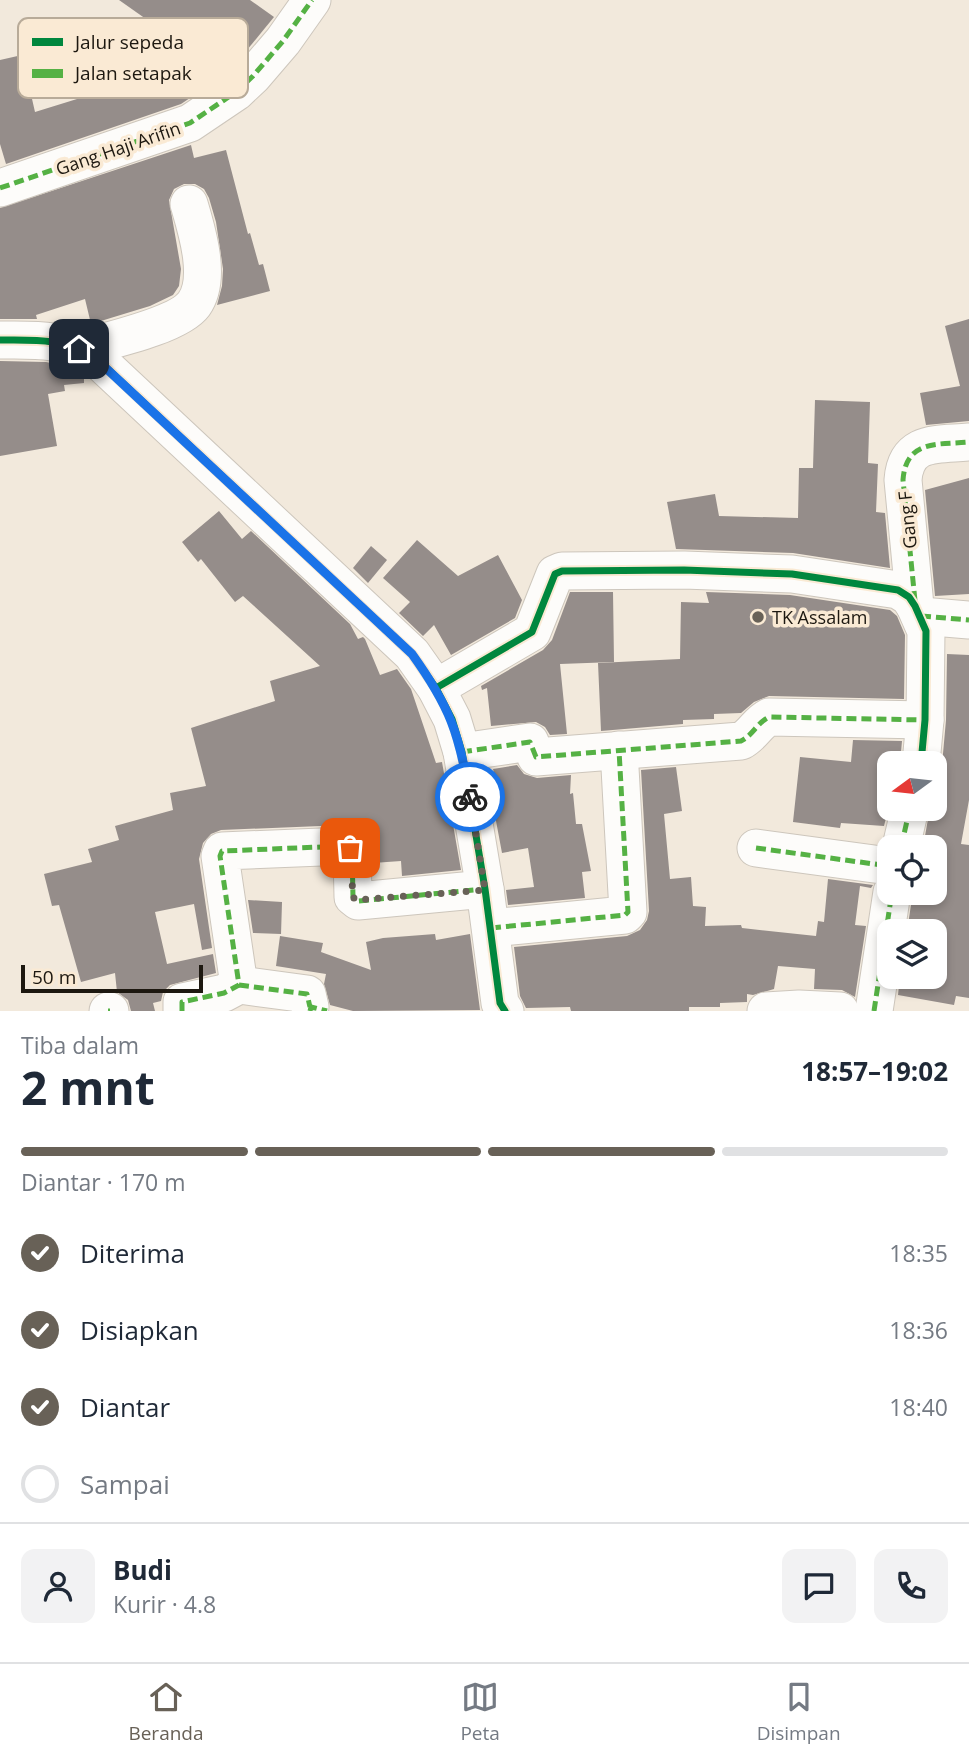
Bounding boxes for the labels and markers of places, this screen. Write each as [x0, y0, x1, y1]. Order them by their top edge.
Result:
pin [49, 319, 109, 379]
place label: TK Assalam [772, 605, 867, 629]
marker: TK Assalam [750, 609, 766, 625]
pin [320, 818, 380, 878]

